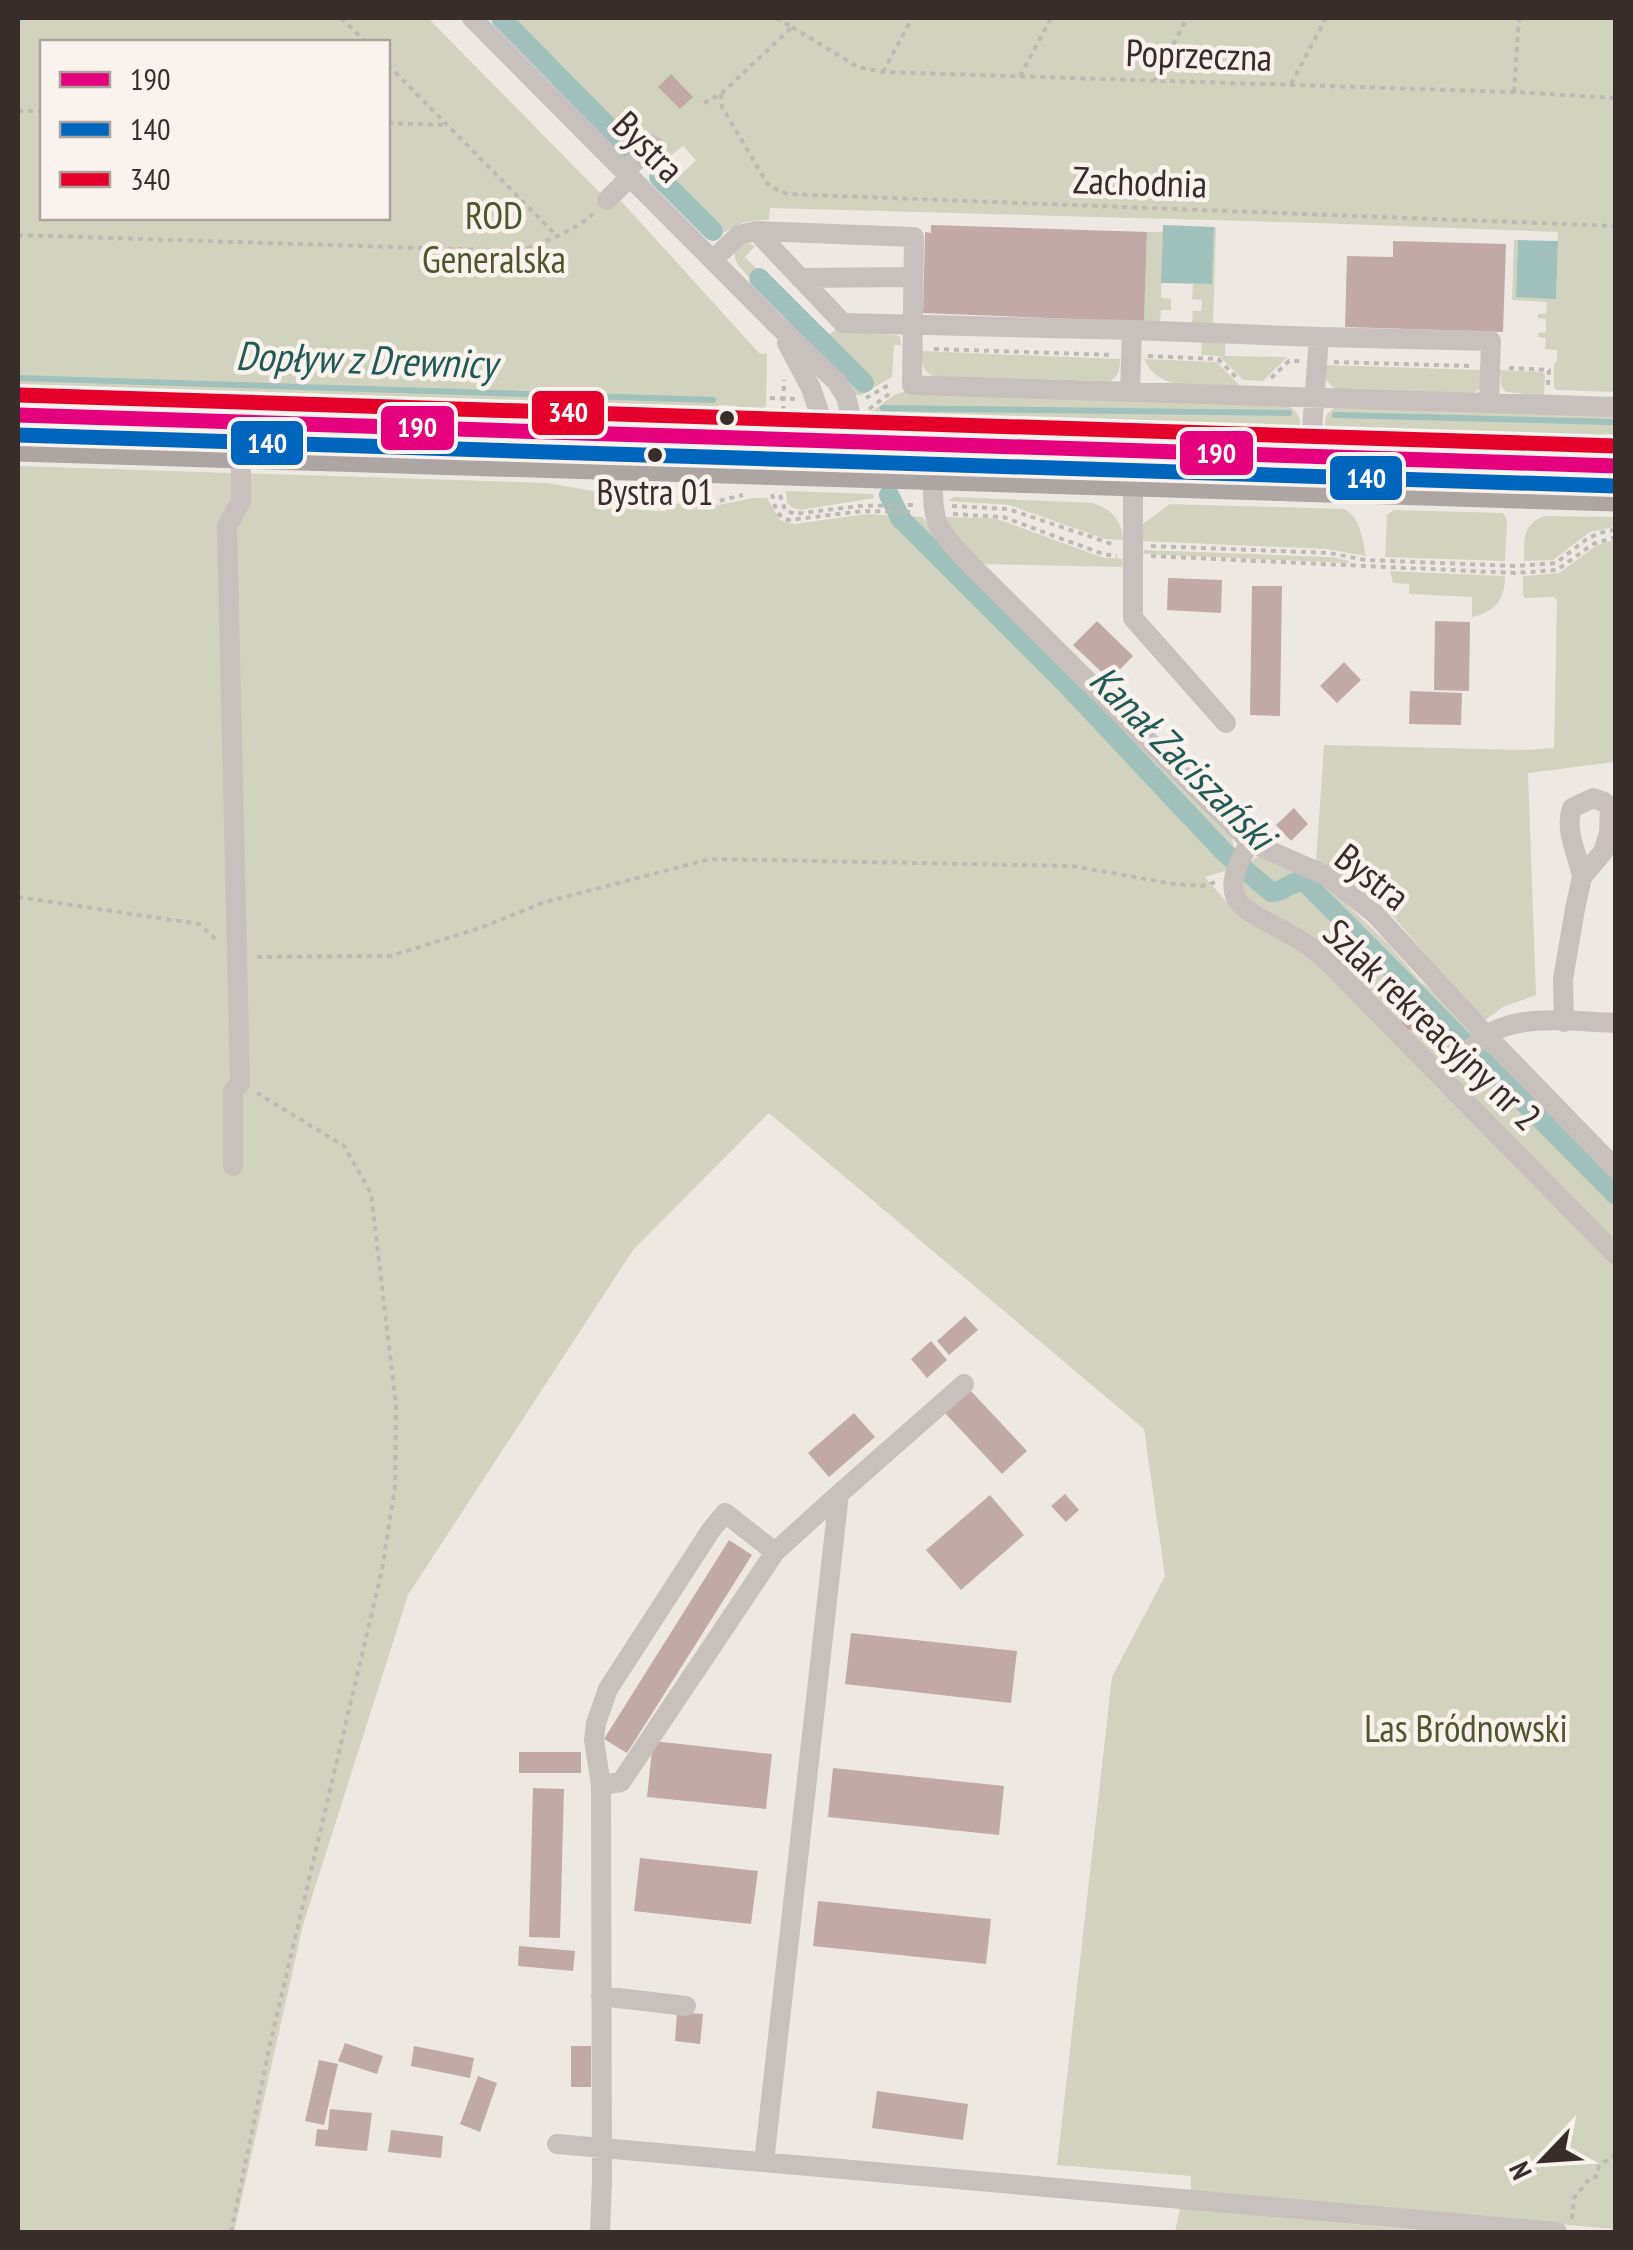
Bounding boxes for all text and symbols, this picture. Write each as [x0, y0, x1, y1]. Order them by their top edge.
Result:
street label: Poprzeczna [1125, 27, 1273, 81]
legend [40, 40, 390, 220]
text: 190 [130, 59, 171, 98]
street label: Bystra [603, 100, 695, 192]
text: 140 [130, 109, 171, 148]
street label: Zachodnia [1072, 154, 1208, 208]
text: 340 [130, 159, 171, 198]
park label: ROD Generalska [422, 190, 566, 283]
water label: Dopływ z Drewnicy [235, 328, 502, 390]
line badge: 340 [530, 389, 606, 437]
text: 340 [548, 393, 588, 430]
line badge: 190 [379, 404, 456, 452]
text: 190 [397, 408, 437, 445]
unlabelled marker [717, 408, 737, 428]
line badge: 140 [229, 419, 305, 467]
text: 140 [247, 424, 287, 461]
line badge: 190 [1178, 429, 1255, 477]
text: 190 [1196, 434, 1236, 471]
marker: Bystra 01 [645, 445, 665, 465]
line badge: 140 [1328, 454, 1404, 502]
text: 140 [1346, 459, 1386, 496]
place label: Bystra 01 [597, 468, 713, 515]
water label: Kanał Zaciszański [1080, 654, 1290, 864]
street label: Bystra [1326, 832, 1420, 920]
street label: Szlak rekreacyjny nr 2 [1314, 908, 1552, 1140]
park label: Las Bródnowski [1364, 1703, 1568, 1752]
north arrow [1493, 2110, 1593, 2210]
text: N [1500, 2156, 1540, 2185]

